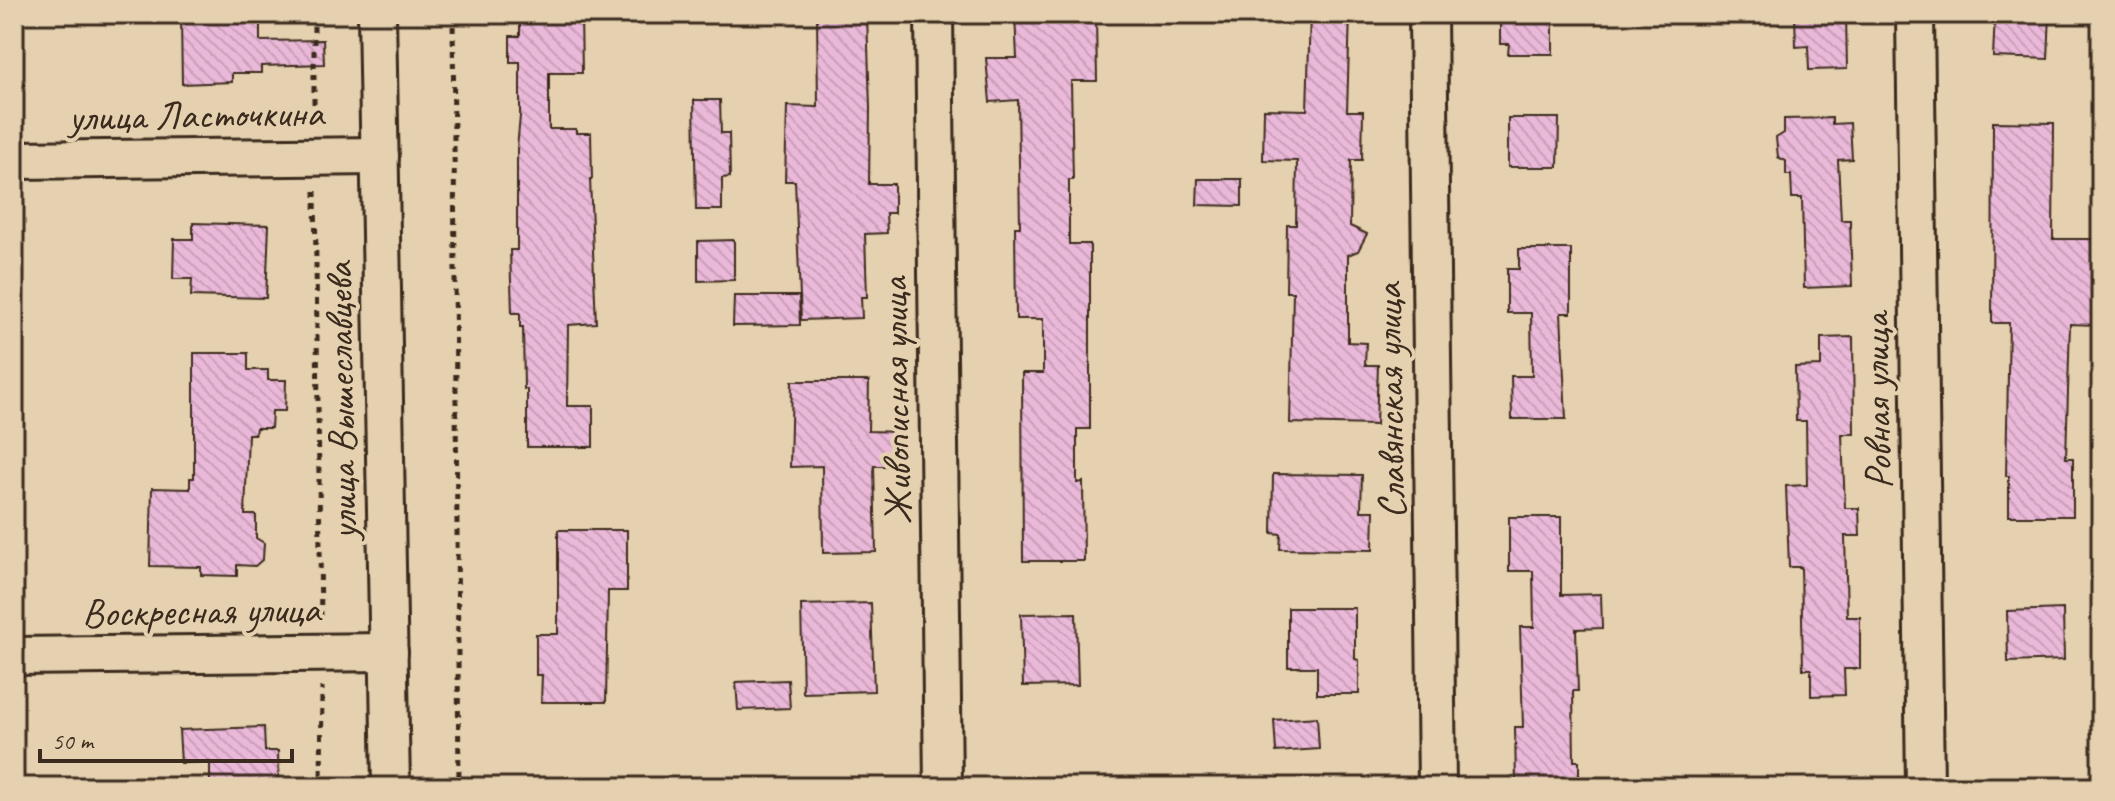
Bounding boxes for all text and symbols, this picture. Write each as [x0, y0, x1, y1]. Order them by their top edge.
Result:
street label: улица Ласточкина [66, 88, 326, 142]
street label: улица Вышеславцева [314, 259, 368, 542]
street label: Живописная улица [869, 274, 923, 525]
street label: Славянская улица [1363, 280, 1417, 519]
street label: Ровная улица [1850, 309, 1904, 490]
street label: Воскресная улица [82, 584, 323, 638]
scale bar [40, 713, 292, 763]
text: 50 m [52, 726, 95, 756]

